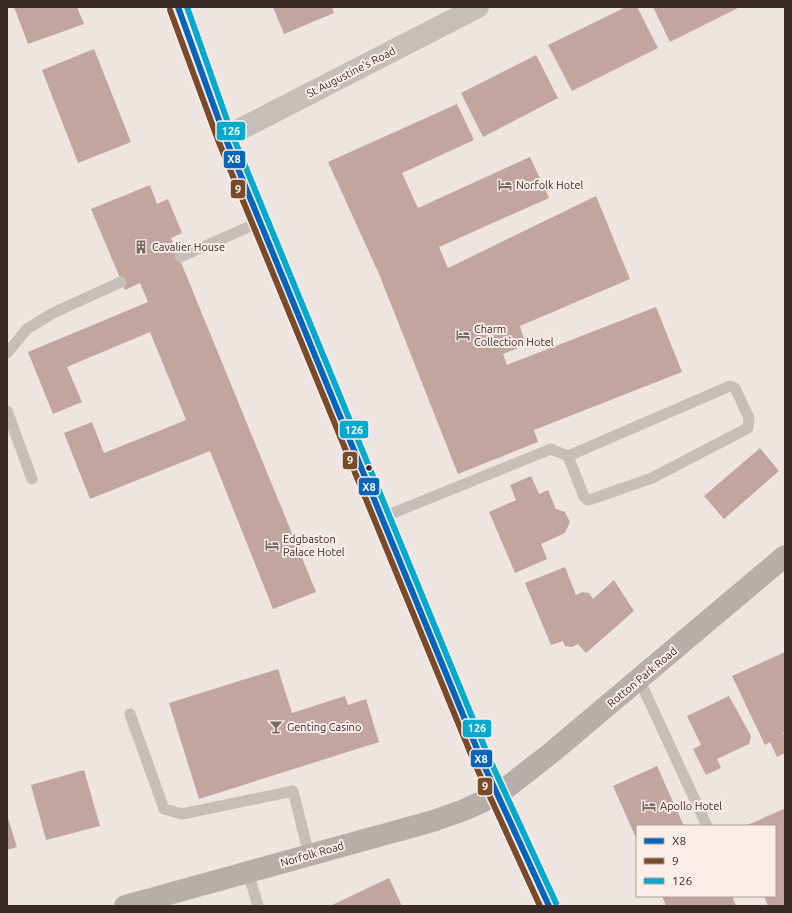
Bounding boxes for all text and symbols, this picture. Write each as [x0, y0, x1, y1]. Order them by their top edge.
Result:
street label: St Augustine's Road [305, 44, 397, 100]
line badge: 126 [216, 121, 246, 141]
text: 126 [222, 125, 240, 137]
line badge: X8 [223, 150, 246, 169]
text: X8 [227, 153, 241, 165]
hotel icon: Norfolk Hotel [497, 177, 513, 193]
line badge: 9 [230, 179, 246, 199]
place label: Norfolk Hotel [516, 179, 584, 191]
text: 9 [235, 183, 241, 195]
building icon: Cavalier House [133, 239, 149, 255]
place label: Cavalier House [152, 241, 225, 253]
place label: Charm Collection Hotel [474, 323, 554, 348]
hotel icon: Charm Collection Hotel [455, 327, 471, 343]
line badge: 126 [339, 420, 369, 439]
text: 126 [345, 424, 363, 436]
line badge: 9 [342, 451, 358, 470]
text: 9 [347, 454, 353, 466]
unlabelled marker [364, 463, 374, 473]
line badge: X8 [358, 477, 380, 496]
text: X8 [362, 481, 376, 493]
place label: Edgbaston Palace Hotel [283, 533, 345, 558]
hotel icon: Edgbaston Palace Hotel [264, 537, 280, 553]
street label: Rotton Park Road [605, 644, 679, 710]
bar icon: Genting Casino [268, 719, 284, 735]
line badge: 126 [462, 719, 492, 738]
place label: Genting Casino [287, 721, 361, 733]
text: 126 [468, 722, 486, 734]
line badge: X8 [470, 749, 493, 768]
text: X8 [474, 753, 488, 765]
line badge: 9 [477, 777, 493, 796]
text: 9 [482, 780, 488, 792]
hotel icon: Apollo Hotel [641, 798, 657, 814]
place label: Apollo Hotel [660, 800, 722, 812]
legend [636, 825, 776, 897]
text: X8 [672, 834, 686, 847]
street label: Norfolk Road [279, 839, 345, 869]
text: 9 [672, 854, 679, 867]
text: 126 [672, 874, 693, 887]

